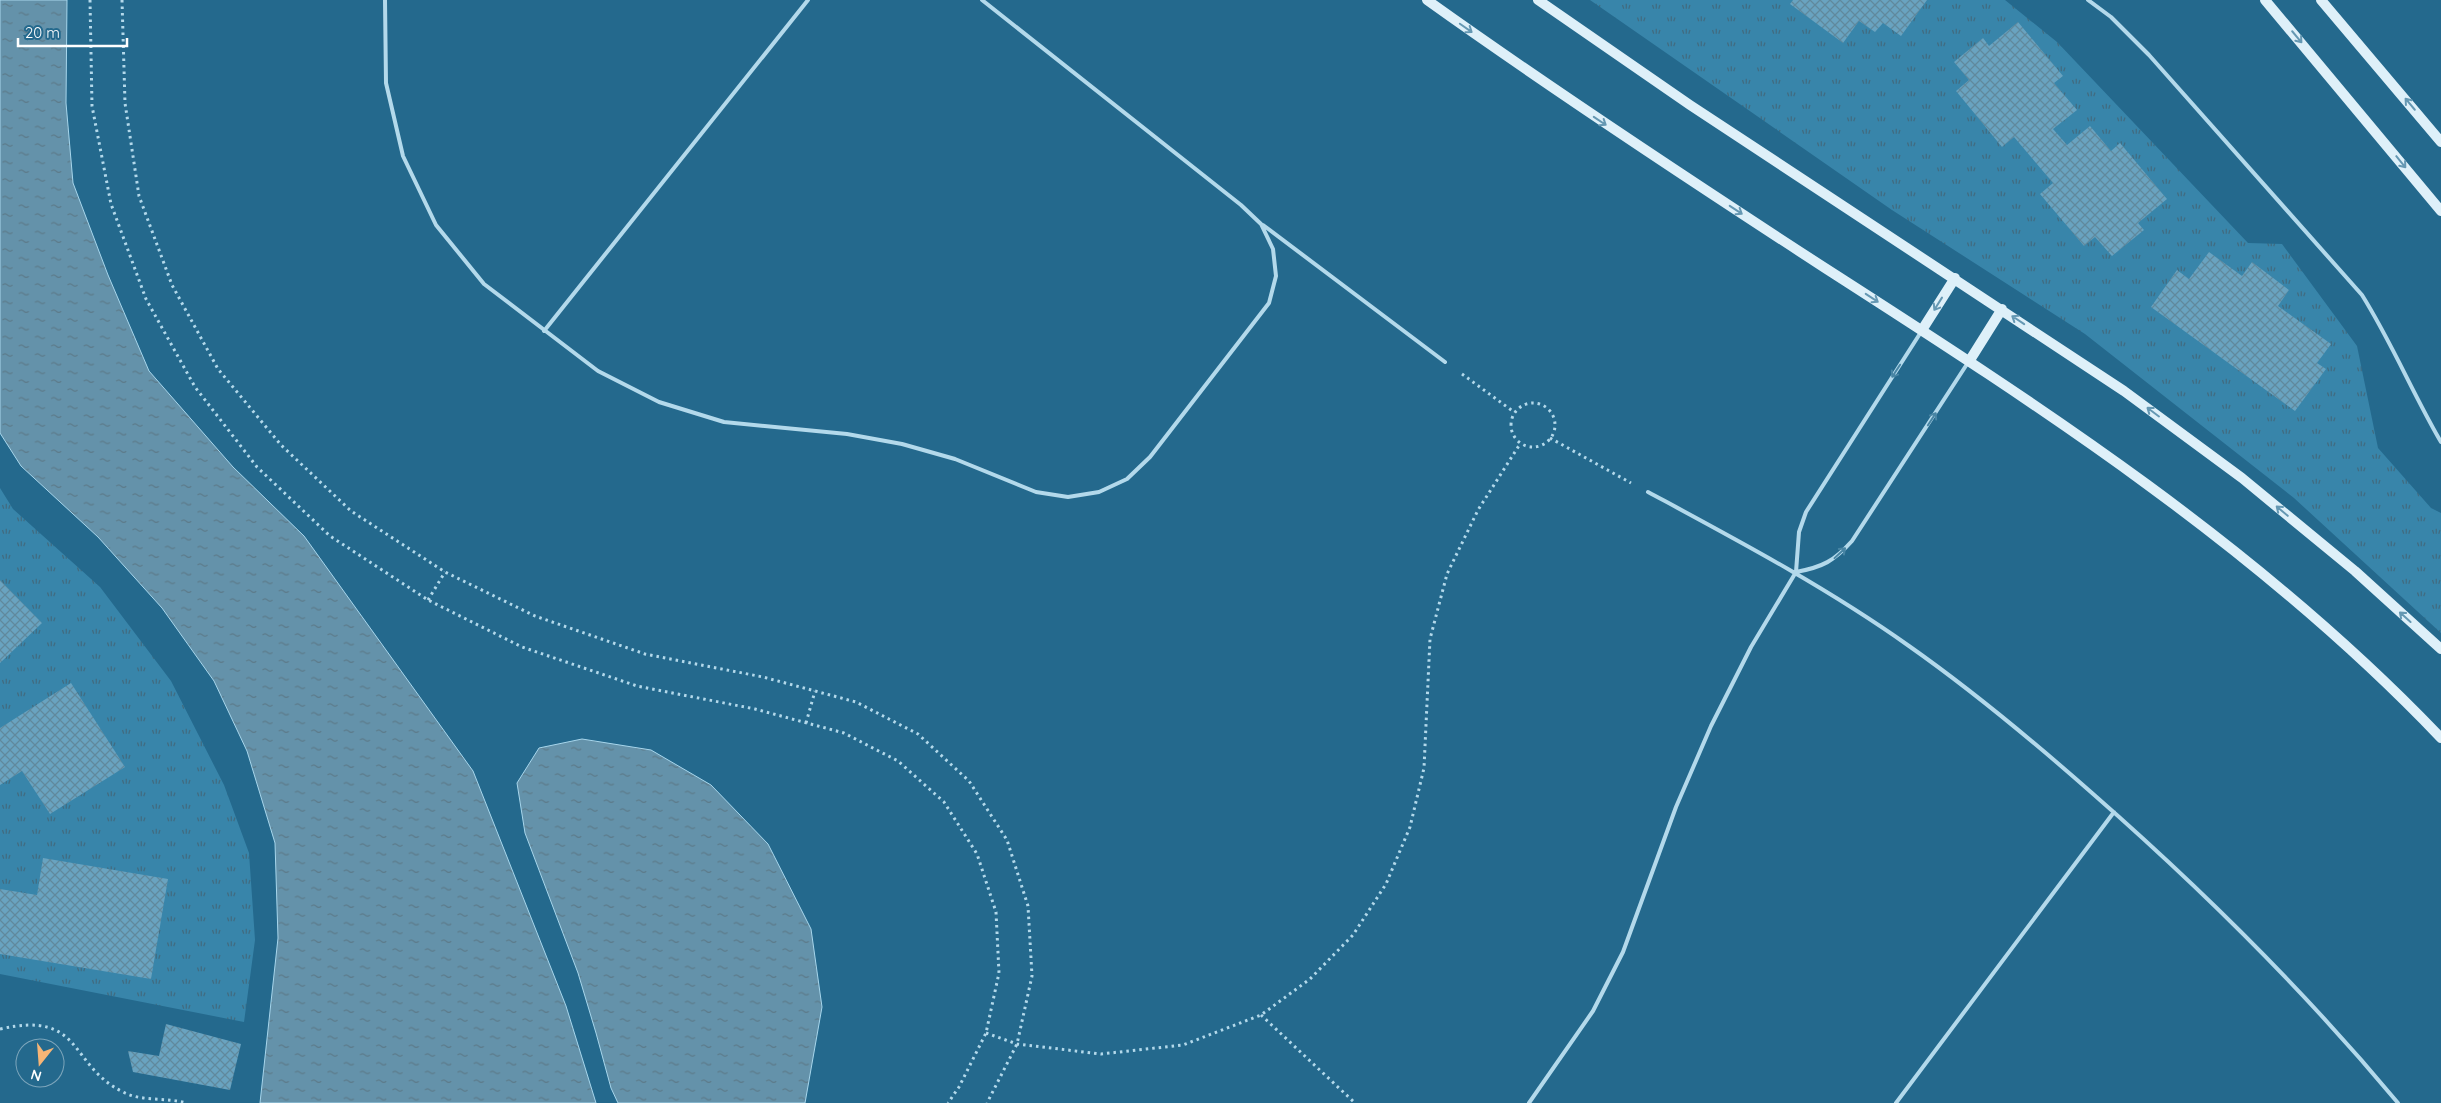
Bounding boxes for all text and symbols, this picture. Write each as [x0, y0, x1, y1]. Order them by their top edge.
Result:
scale bar [18, 15, 126, 47]
text: 20 m [25, 23, 60, 42]
one-way arrow [1459, 23, 1473, 33]
one-way arrow [2291, 31, 2302, 44]
one-way arrow [2404, 98, 2415, 111]
one-way arrow [1593, 116, 1607, 126]
one-way arrow [2395, 155, 2406, 168]
one-way arrow [1729, 205, 1743, 215]
one-way arrow [1865, 293, 1879, 303]
one-way arrow [1933, 297, 1943, 311]
one-way arrow [2012, 315, 2026, 325]
one-way arrow [1891, 364, 1901, 378]
one-way arrow [2147, 406, 2160, 417]
one-way arrow [1927, 413, 1937, 427]
one-way arrow [2275, 505, 2288, 516]
one-way arrow [1834, 547, 1846, 559]
one-way arrow [2398, 611, 2411, 622]
north arrow [15, 1038, 65, 1088]
text: N [29, 1065, 44, 1086]

